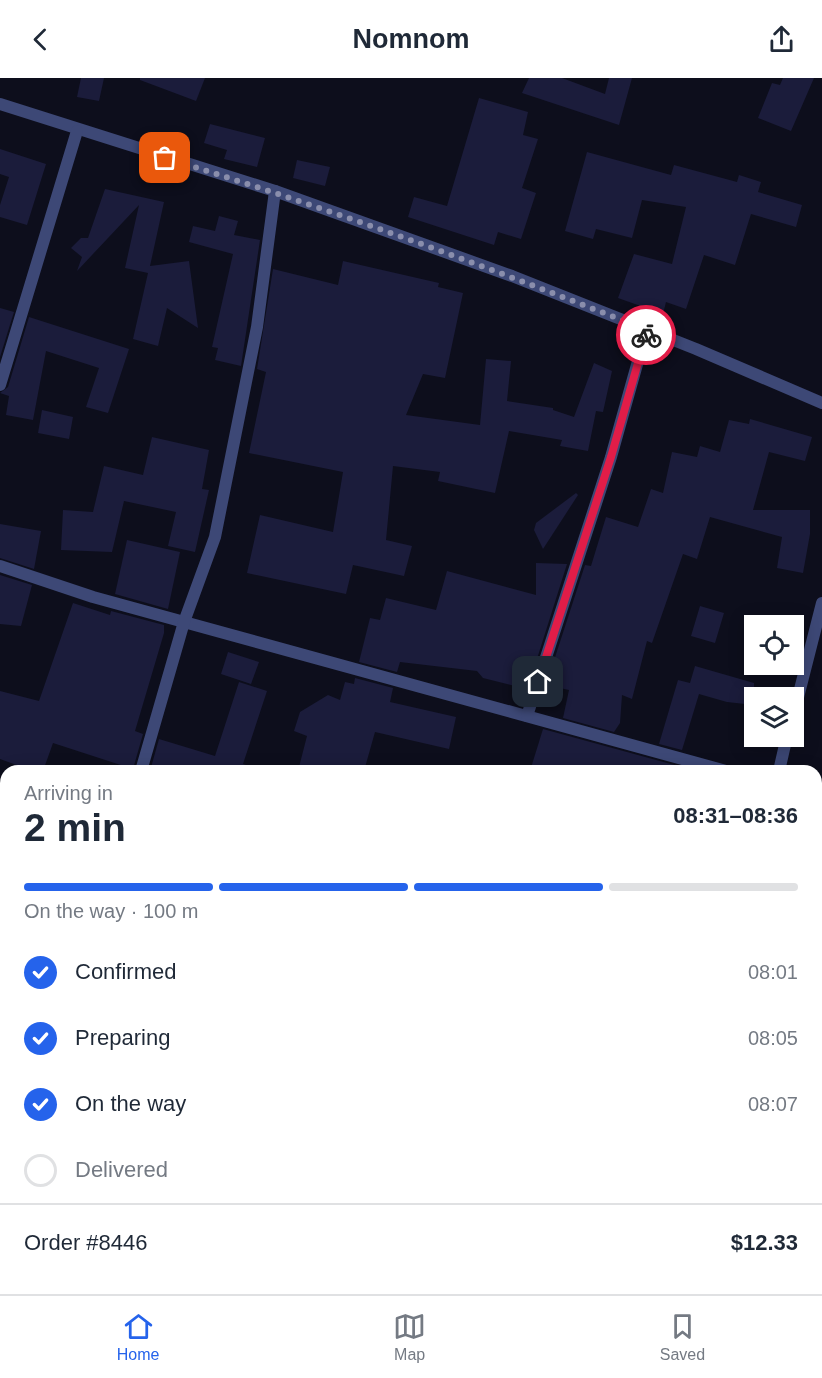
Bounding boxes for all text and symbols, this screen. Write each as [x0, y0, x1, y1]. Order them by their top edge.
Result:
icon: back [24, 23, 57, 56]
icon: share [765, 23, 798, 56]
text: Nomnom [353, 24, 470, 54]
pin [139, 132, 190, 183]
icon: bag [148, 141, 181, 174]
courier [616, 305, 676, 365]
icon: bike [630, 319, 663, 352]
map controls [744, 615, 804, 747]
button: locate [744, 615, 804, 675]
pin [512, 656, 563, 707]
icon: home [521, 665, 554, 698]
button: layers [744, 687, 804, 747]
text: Arriving in [24, 782, 113, 804]
text: 08:31–08:36 [673, 803, 798, 828]
text: 2 min [24, 806, 126, 849]
text: On the way · 100 m [24, 900, 199, 922]
icon: check [24, 956, 57, 989]
text: Confirmed [75, 959, 176, 984]
text: 08:01 [748, 961, 798, 983]
icon: check [24, 1022, 57, 1055]
text: Preparing [75, 1025, 170, 1050]
text: 08:05 [748, 1027, 798, 1049]
icon: check [24, 1088, 57, 1121]
text: On the way [75, 1091, 186, 1116]
text: 08:07 [748, 1093, 798, 1115]
text: Delivered [75, 1157, 168, 1182]
text: Order #8446 [24, 1230, 148, 1255]
text: $12.33 [731, 1230, 798, 1255]
tab: Home [117, 1310, 160, 1364]
tab: Map [393, 1310, 426, 1364]
tab: Saved [660, 1310, 705, 1364]

